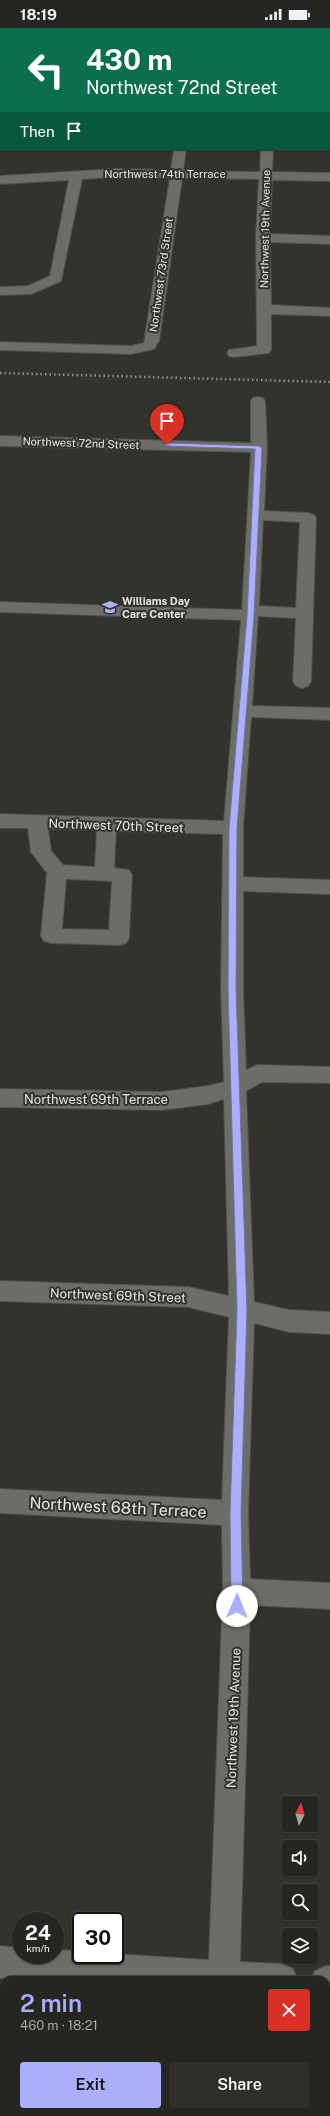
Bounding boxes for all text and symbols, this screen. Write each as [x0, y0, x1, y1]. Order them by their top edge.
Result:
text: 18:19 [20, 6, 57, 23]
text: 430 m [86, 43, 172, 76]
icon: left [20, 44, 72, 96]
text: Northwest 72nd Street [86, 77, 277, 98]
icon: arrive [63, 120, 85, 142]
text: Then [20, 123, 55, 140]
street label: Northwest 74th Terrace [104, 168, 226, 180]
street label: Northwest 19th Avenue [258, 170, 272, 288]
street label: Northwest 73rd Street [147, 217, 175, 333]
pin [150, 404, 184, 445]
icon: arrive [156, 410, 178, 432]
street label: Northwest 72nd Street [22, 435, 140, 451]
place label: Williams Day Care Center [122, 595, 191, 620]
school or university icon: Williams Day Care Center [101, 598, 119, 616]
street label: Northwest 70th Street [48, 816, 184, 835]
street label: Northwest 69th Terrace [24, 1092, 168, 1107]
street label: Northwest 69th Street [50, 1286, 186, 1305]
street label: Northwest 68th Terrace [29, 1493, 207, 1522]
position arrow [216, 1585, 258, 1627]
street label: Northwest 19th Avenue [224, 1648, 243, 1788]
north arrow [282, 1796, 318, 1832]
map controls [282, 1796, 318, 1964]
button: sound [282, 1840, 318, 1876]
button: search [282, 1884, 318, 1920]
speed limit sign: 30 [72, 1912, 124, 1964]
text: 24 [25, 1921, 51, 1945]
button: layers [282, 1928, 318, 1964]
text: km/h [26, 1942, 50, 1954]
text: 2 min [20, 1989, 82, 2017]
button: close [268, 1989, 310, 2031]
text: 460 m · 18:21 [20, 2018, 98, 2033]
button: Exit [20, 2062, 161, 2108]
button: Share [169, 2062, 310, 2108]

